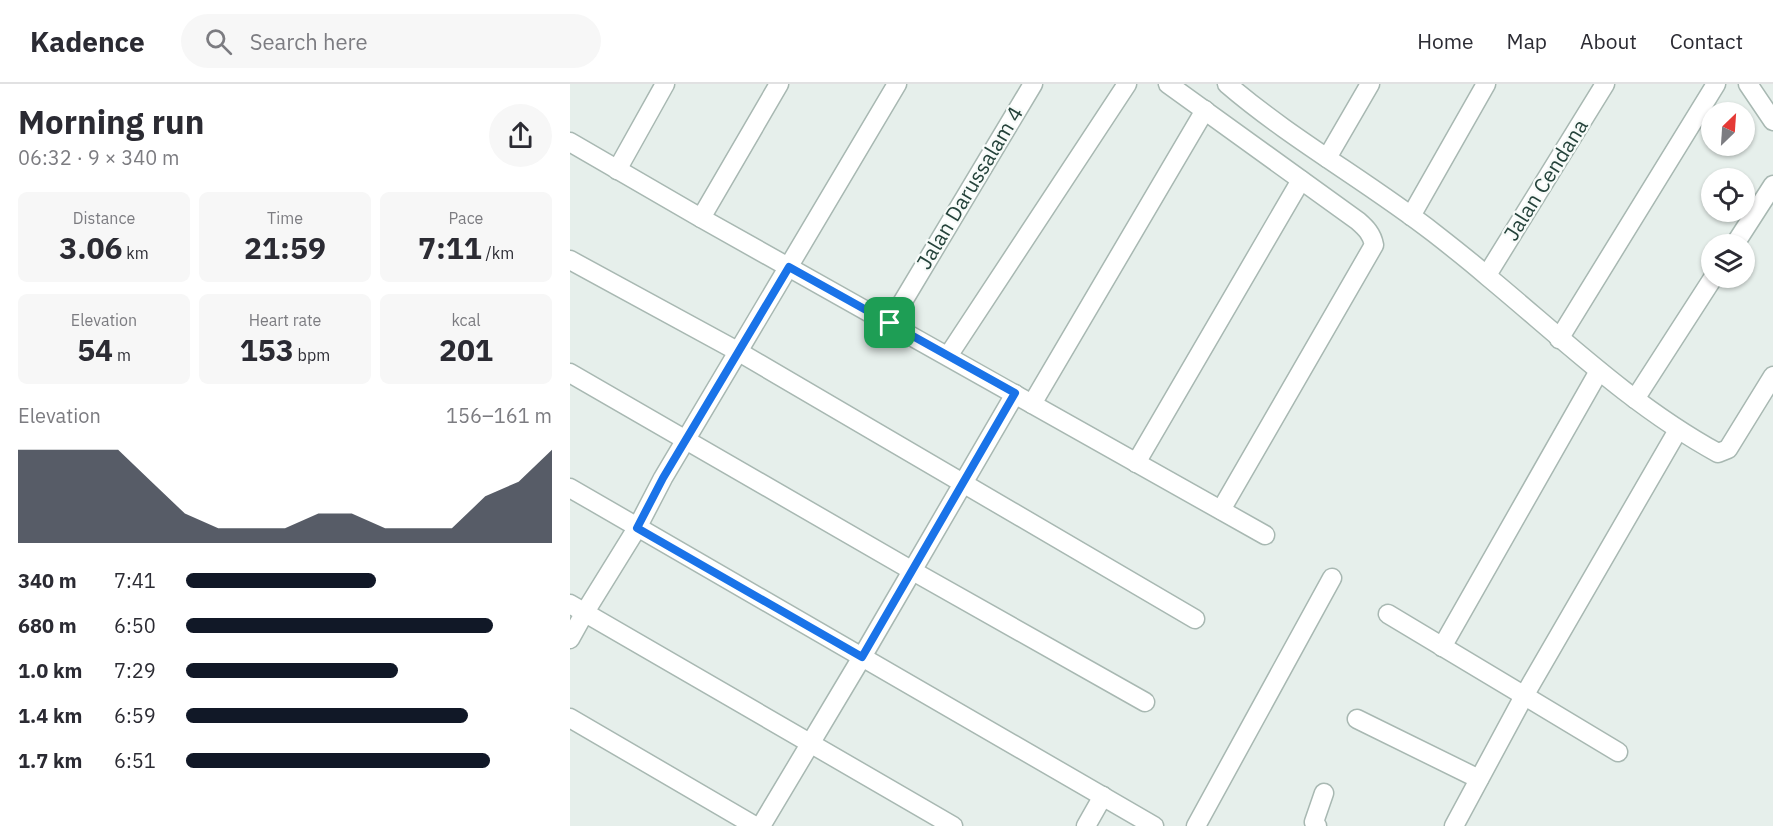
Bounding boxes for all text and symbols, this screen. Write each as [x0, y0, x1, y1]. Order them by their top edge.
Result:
search box [181, 14, 601, 68]
text: Kadence [30, 23, 145, 60]
icon: search [202, 25, 235, 58]
text: Search here [250, 27, 368, 56]
text: Home [1417, 27, 1474, 55]
text: Map [1507, 27, 1547, 55]
text: About [1580, 27, 1637, 55]
text: Contact [1670, 27, 1743, 55]
text: Morning run [18, 100, 204, 143]
street label: Jalan Darussalam 4 [909, 101, 1029, 274]
north arrow [1701, 102, 1755, 156]
map controls [1701, 102, 1755, 288]
button: share [489, 104, 552, 167]
street label: Jalan Cendana [1497, 113, 1594, 246]
text: 06:32 · 9 × 340 m [18, 144, 179, 171]
button: locate [1701, 168, 1755, 222]
text: Distance [73, 208, 135, 228]
text: Time [267, 208, 303, 228]
text: Pace [449, 208, 483, 228]
text: 3.06 [59, 228, 123, 267]
text: 21:59 [244, 228, 326, 267]
text: 7:11 [418, 228, 482, 267]
button: layers [1701, 234, 1755, 288]
text: km [123, 243, 149, 263]
text: /km [482, 243, 514, 263]
pin [864, 297, 915, 348]
icon: arrive [873, 306, 906, 339]
text: Elevation [71, 310, 137, 330]
text: Heart rate [249, 310, 321, 330]
text: kcal [451, 310, 481, 330]
text: 54 [77, 330, 113, 369]
text: 153 [240, 330, 294, 369]
text: 201 [439, 330, 493, 369]
text: m [113, 345, 131, 365]
text: bpm [294, 345, 330, 365]
text: Elevation [18, 402, 101, 429]
text: 156–161 m [446, 402, 552, 429]
text: 340 m [18, 567, 77, 594]
text: 7:41 [114, 567, 156, 594]
text: 680 m [18, 612, 77, 639]
text: 6:50 [114, 612, 156, 639]
text: 1.0 km [18, 657, 82, 684]
text: 7:29 [114, 657, 156, 684]
text: 1.4 km [18, 702, 82, 729]
text: 6:59 [114, 702, 156, 729]
text: 1.7 km [18, 747, 82, 774]
text: 6:51 [114, 747, 156, 774]

